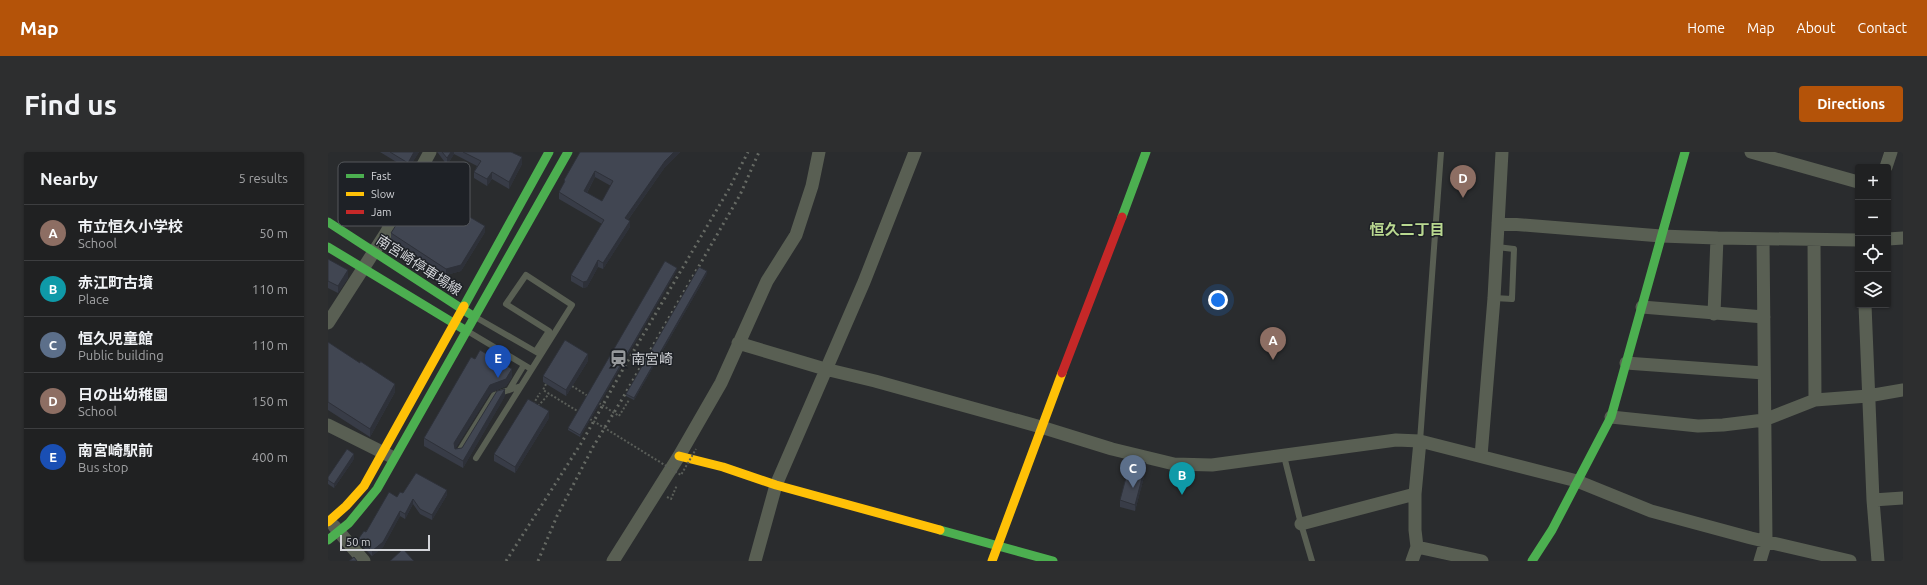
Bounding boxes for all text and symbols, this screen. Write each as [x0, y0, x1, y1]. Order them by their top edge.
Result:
text: Map [20, 17, 59, 39]
text: Home [1687, 20, 1725, 36]
text: Map [1747, 20, 1775, 36]
text: About [1797, 20, 1836, 36]
text: Contact [1858, 20, 1907, 36]
button: Directions [1799, 86, 1903, 122]
text: Find us [24, 89, 117, 120]
legend [338, 162, 470, 226]
map controls [1855, 164, 1891, 308]
button: + [1855, 164, 1891, 200]
pin: D [1450, 165, 1476, 198]
text: Nearby [40, 169, 98, 188]
text: Fast [371, 170, 392, 182]
text: 5 results [238, 171, 288, 185]
text: Slow [371, 188, 395, 200]
button: − [1855, 200, 1891, 236]
text: Jam [371, 206, 392, 218]
text: 市立恒久小学校 [78, 218, 183, 235]
district label: 恒久二丁目 [1369, 221, 1445, 238]
text: A [48, 226, 58, 240]
text: 50 m [259, 226, 288, 240]
street label: 南宮崎停車場線 [374, 232, 464, 298]
text: School [78, 236, 117, 250]
button: locate [1855, 236, 1891, 272]
button: layers [1855, 272, 1891, 308]
text: 赤江町古墳 [78, 274, 153, 291]
text: B [49, 282, 57, 296]
text: 110 m [252, 282, 288, 296]
your location [1208, 290, 1228, 310]
text: Place [78, 292, 109, 306]
pin: A [1260, 327, 1286, 360]
text: 恒久児童館 [78, 330, 153, 347]
text: C [49, 338, 57, 352]
text: 110 m [252, 338, 288, 352]
pin: E [485, 345, 511, 378]
text: Public building [78, 348, 164, 362]
station icon: 南宮崎 [608, 349, 628, 369]
place label: 南宮崎 [631, 351, 673, 367]
text: 日の出幼稚園 [78, 386, 168, 403]
text: D [48, 394, 58, 408]
text: 150 m [252, 394, 288, 408]
text: School [78, 404, 117, 418]
text: 南宮崎駅前 [78, 442, 153, 459]
text: E [49, 450, 57, 464]
text: 400 m [252, 450, 288, 464]
pin: C [1120, 455, 1146, 488]
text: Bus stop [78, 460, 128, 474]
pin: B [1169, 462, 1195, 495]
scale bar [340, 533, 430, 552]
text: 50 m [346, 536, 370, 548]

